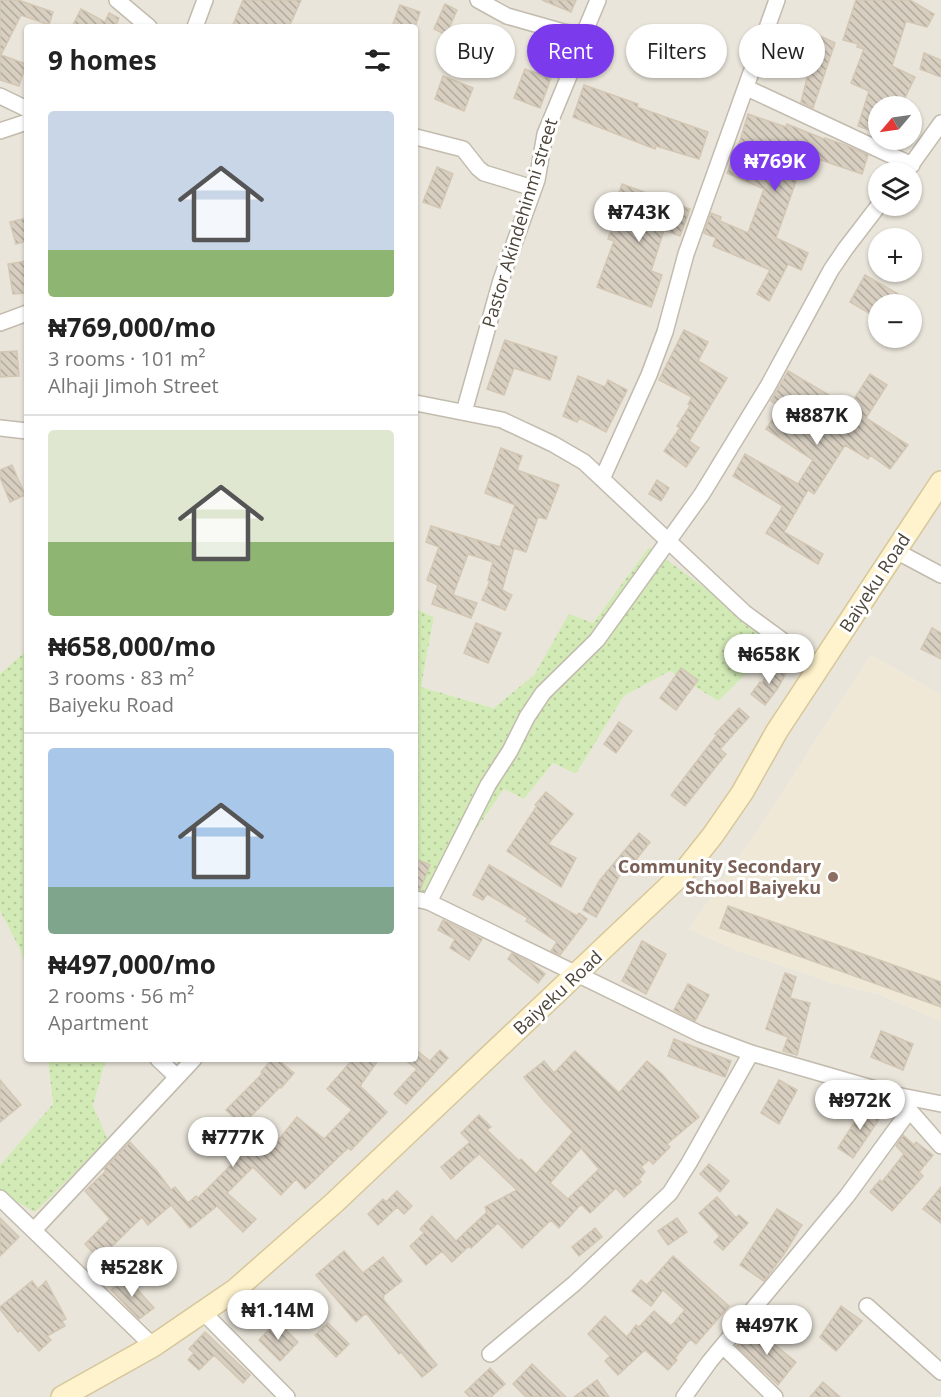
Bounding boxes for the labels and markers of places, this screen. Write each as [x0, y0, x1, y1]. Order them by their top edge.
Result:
pin: ₦769K [733, 141, 817, 192]
pin: ₦743K [597, 192, 681, 243]
pin: ₦887K [775, 395, 859, 446]
pin: ₦658K [727, 634, 811, 685]
place label: Community Secondary School Baiyeku [618, 854, 822, 899]
marker: Community Secondary School Baiyeku [826, 870, 840, 884]
pin: ₦972K [818, 1080, 902, 1131]
pin: ₦777K [191, 1117, 275, 1168]
pin: ₦528K [90, 1247, 174, 1298]
pin: ₦1.14M [229, 1290, 327, 1341]
pin: ₦497K [725, 1305, 809, 1356]

